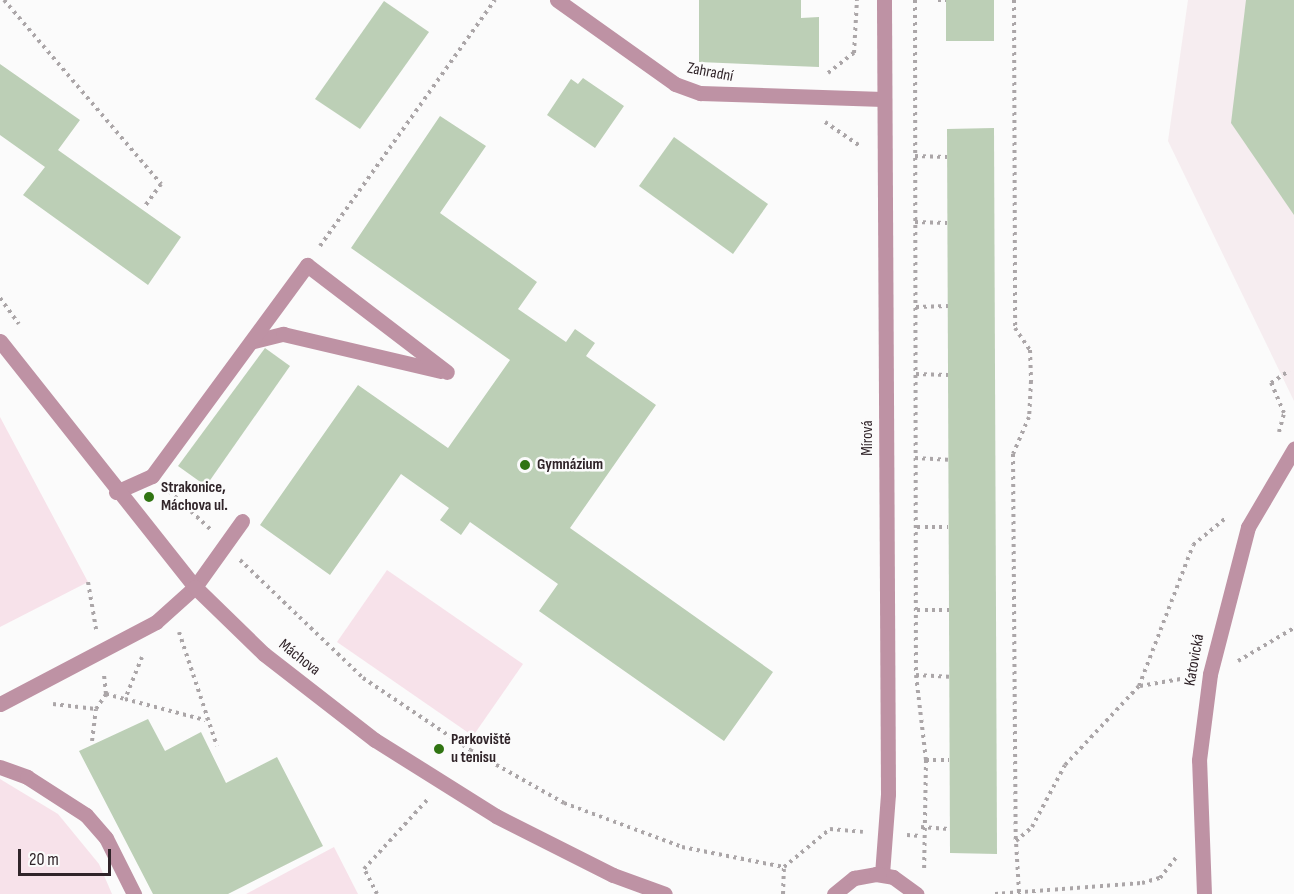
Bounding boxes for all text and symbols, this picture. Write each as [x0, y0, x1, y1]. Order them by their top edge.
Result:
street label: Zahradní [685, 59, 735, 87]
street label: Mírová [858, 420, 878, 456]
place label: Gymnázium [537, 455, 603, 475]
marker: Gymnázium [518, 458, 532, 472]
place label: Strakonice, Máchova ul. [161, 478, 228, 516]
marker: Strakonice, Máchova ul. [142, 490, 156, 504]
street label: Katovická [1181, 633, 1209, 687]
street label: Máchova [274, 636, 324, 680]
place label: Parkoviště u tenisu [451, 730, 511, 768]
marker: Parkoviště u tenisu [432, 742, 446, 756]
scale bar [21, 837, 114, 875]
text: 20 m [29, 849, 59, 870]

